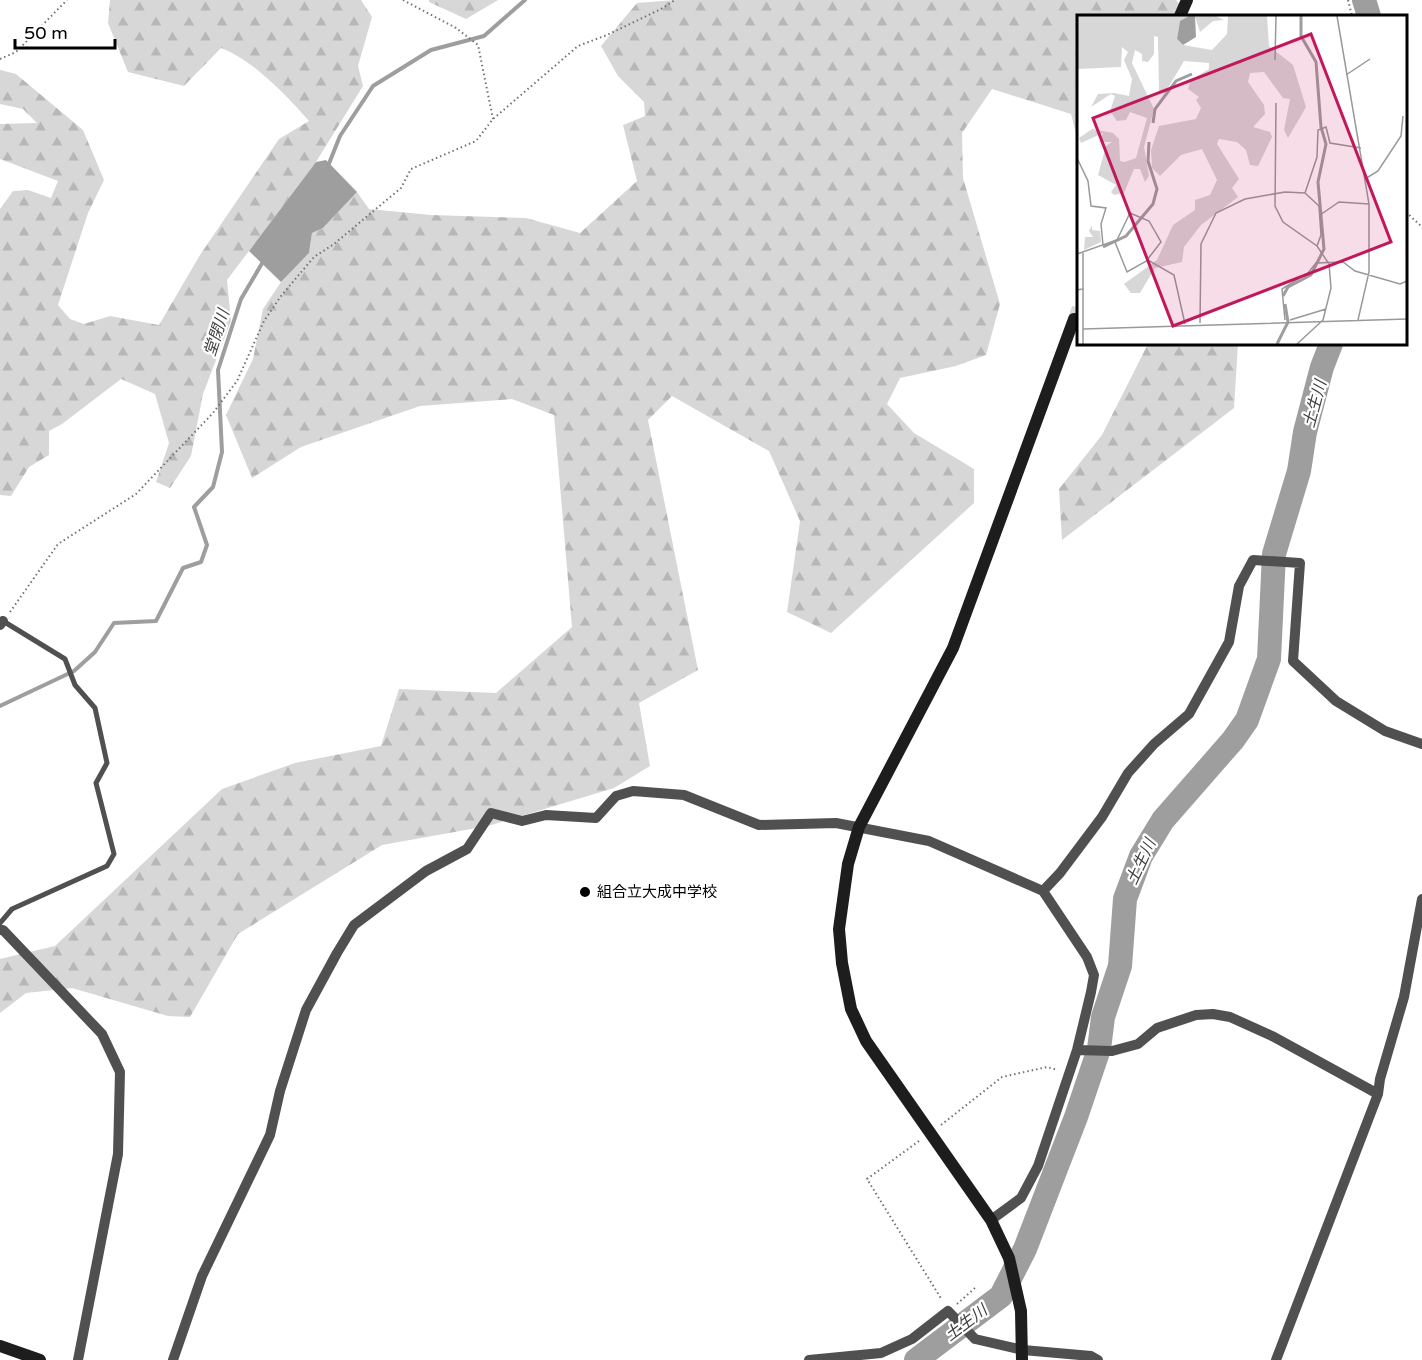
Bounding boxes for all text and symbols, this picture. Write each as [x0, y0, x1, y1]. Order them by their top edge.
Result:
scale bar [15, 12, 116, 50]
inset map [1077, 15, 1407, 345]
text: 50 m [24, 22, 68, 44]
water label: 堂閉川 [200, 305, 235, 359]
water label: 土生川 [1299, 376, 1331, 430]
water label: 土生川 [1122, 834, 1161, 888]
place label: 組合立大成中学校 [597, 883, 717, 901]
marker: 組合立大成中学校 [578, 885, 592, 899]
water label: 土生川 [941, 1299, 993, 1345]

